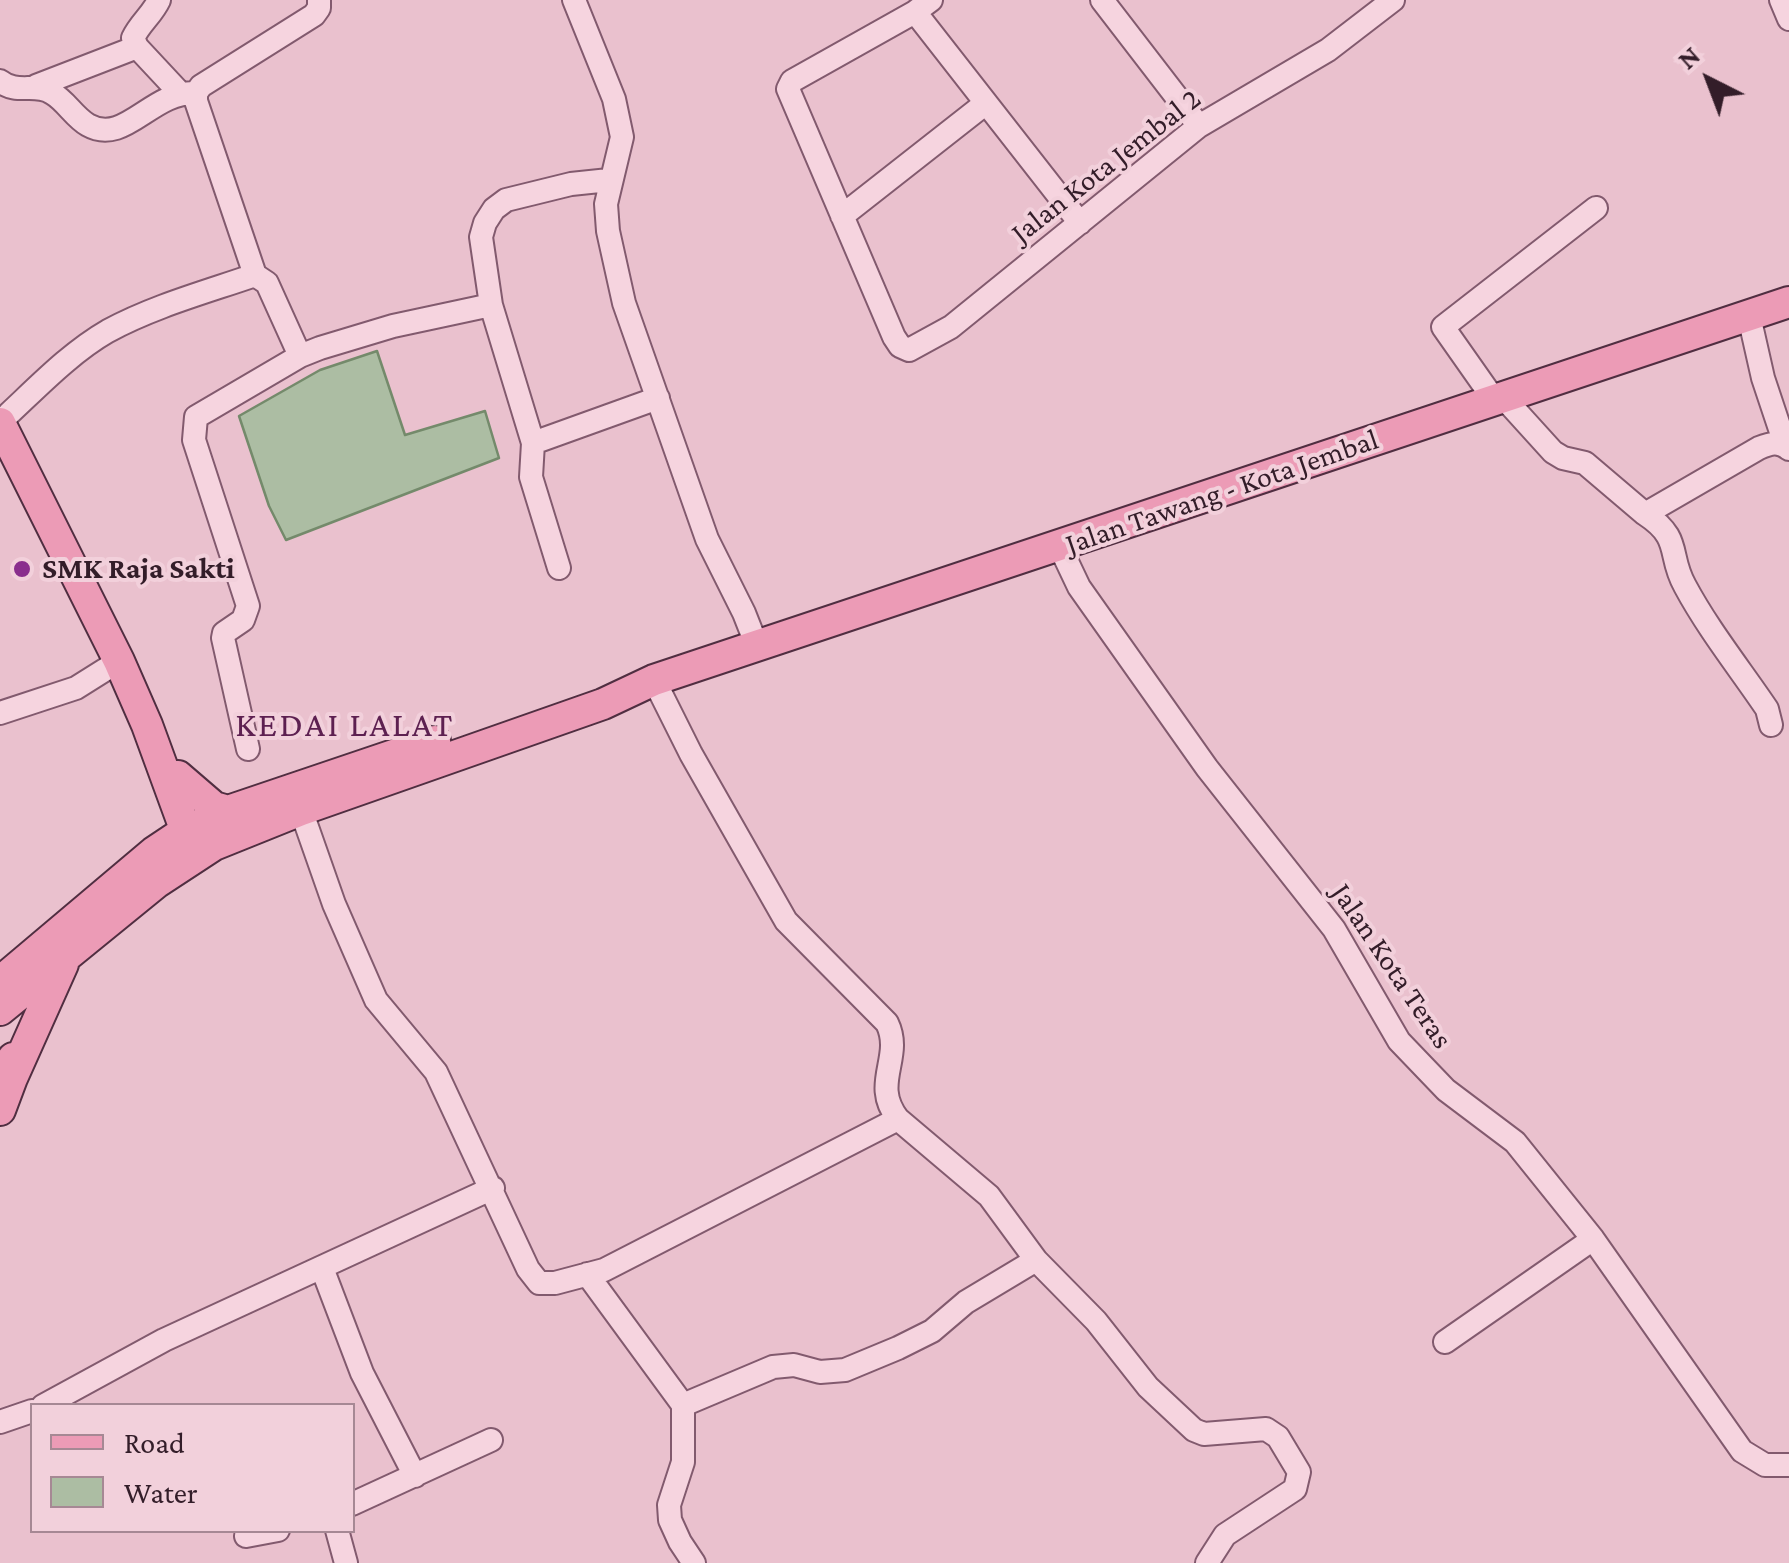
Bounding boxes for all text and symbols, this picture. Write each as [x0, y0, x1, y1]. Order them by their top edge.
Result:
north arrow [1659, 30, 1759, 130]
text: N [1671, 39, 1706, 75]
street label: Jalan Kota Jembal 2 [1004, 81, 1208, 251]
street label: Jalan Tawang - Kota Jembal [1061, 422, 1383, 562]
place label: SMK Raja Sakti [42, 551, 235, 587]
marker: SMK Raja Sakti [11, 558, 33, 580]
district label: KEDAI LALAT [235, 704, 455, 746]
street label: Jalan Kota Teras [1324, 877, 1460, 1055]
legend [30, 1403, 355, 1533]
text: Road [124, 1426, 185, 1459]
text: Water [124, 1476, 198, 1509]

